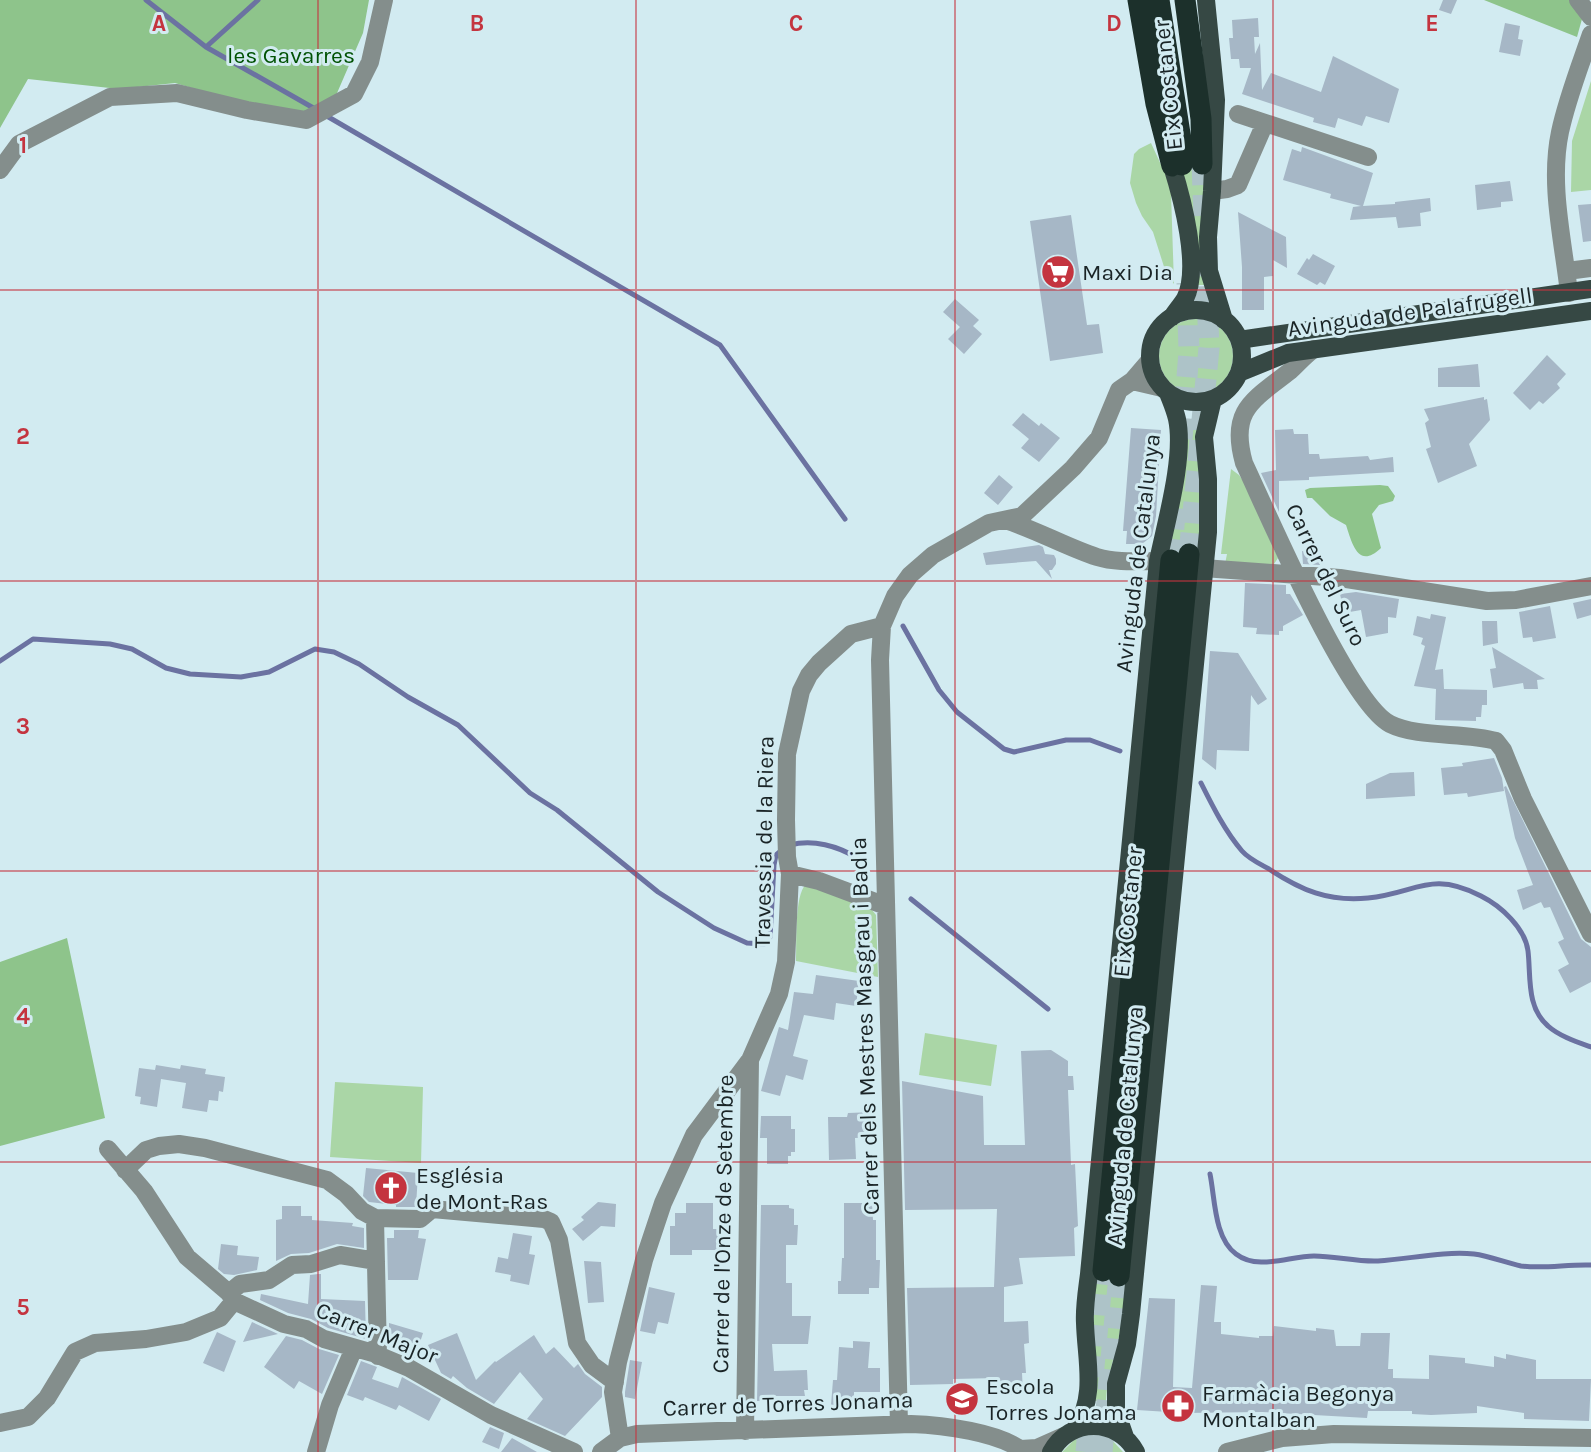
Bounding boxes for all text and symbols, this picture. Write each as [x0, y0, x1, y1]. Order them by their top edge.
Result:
text: A [152, 10, 166, 37]
text: B [470, 10, 484, 37]
text: C [789, 10, 803, 37]
text: D [1106, 10, 1122, 37]
text: E [1425, 10, 1439, 37]
street label: Eix Costaner [1148, 18, 1188, 152]
park label: les Gavarres [227, 42, 355, 69]
text: 1 [19, 132, 27, 159]
supermarket icon: Maxi Dia [1039, 253, 1077, 291]
place label: Maxi Dia [1082, 259, 1173, 286]
street label: Avinguda de Palafrugell [1286, 281, 1534, 343]
text: 2 [16, 423, 30, 450]
street label: Avinguda de Catalunya [1110, 432, 1166, 674]
street label: Carrer del Suro [1280, 499, 1372, 651]
text: 3 [16, 713, 30, 740]
street label: Travessia de la Riera [749, 736, 779, 948]
street label: Carrer dels Mestres Masgrau i Badia [845, 837, 885, 1215]
street label: Eix Costaner [1108, 845, 1148, 979]
text: 4 [16, 1003, 30, 1030]
street label: Avinguda de Catalunya [1101, 1005, 1149, 1247]
street label: Carrer de l'Onze de Setembre [707, 1074, 739, 1374]
place label: Església de Mont-Ras [416, 1162, 548, 1215]
church icon: Església de Mont-Ras [372, 1169, 410, 1207]
text: 5 [16, 1294, 30, 1321]
street label: Carrer Major [312, 1296, 443, 1370]
place label: Escola Torres Jonama [986, 1373, 1137, 1426]
school or university icon: Escola Torres Jonama [943, 1380, 981, 1418]
place label: Farmàcia Begonya Montalban [1202, 1380, 1394, 1433]
street label: Carrer de Torres Jonama [662, 1386, 914, 1422]
pharmacy icon: Farmàcia Begonya Montalban [1159, 1387, 1197, 1425]

